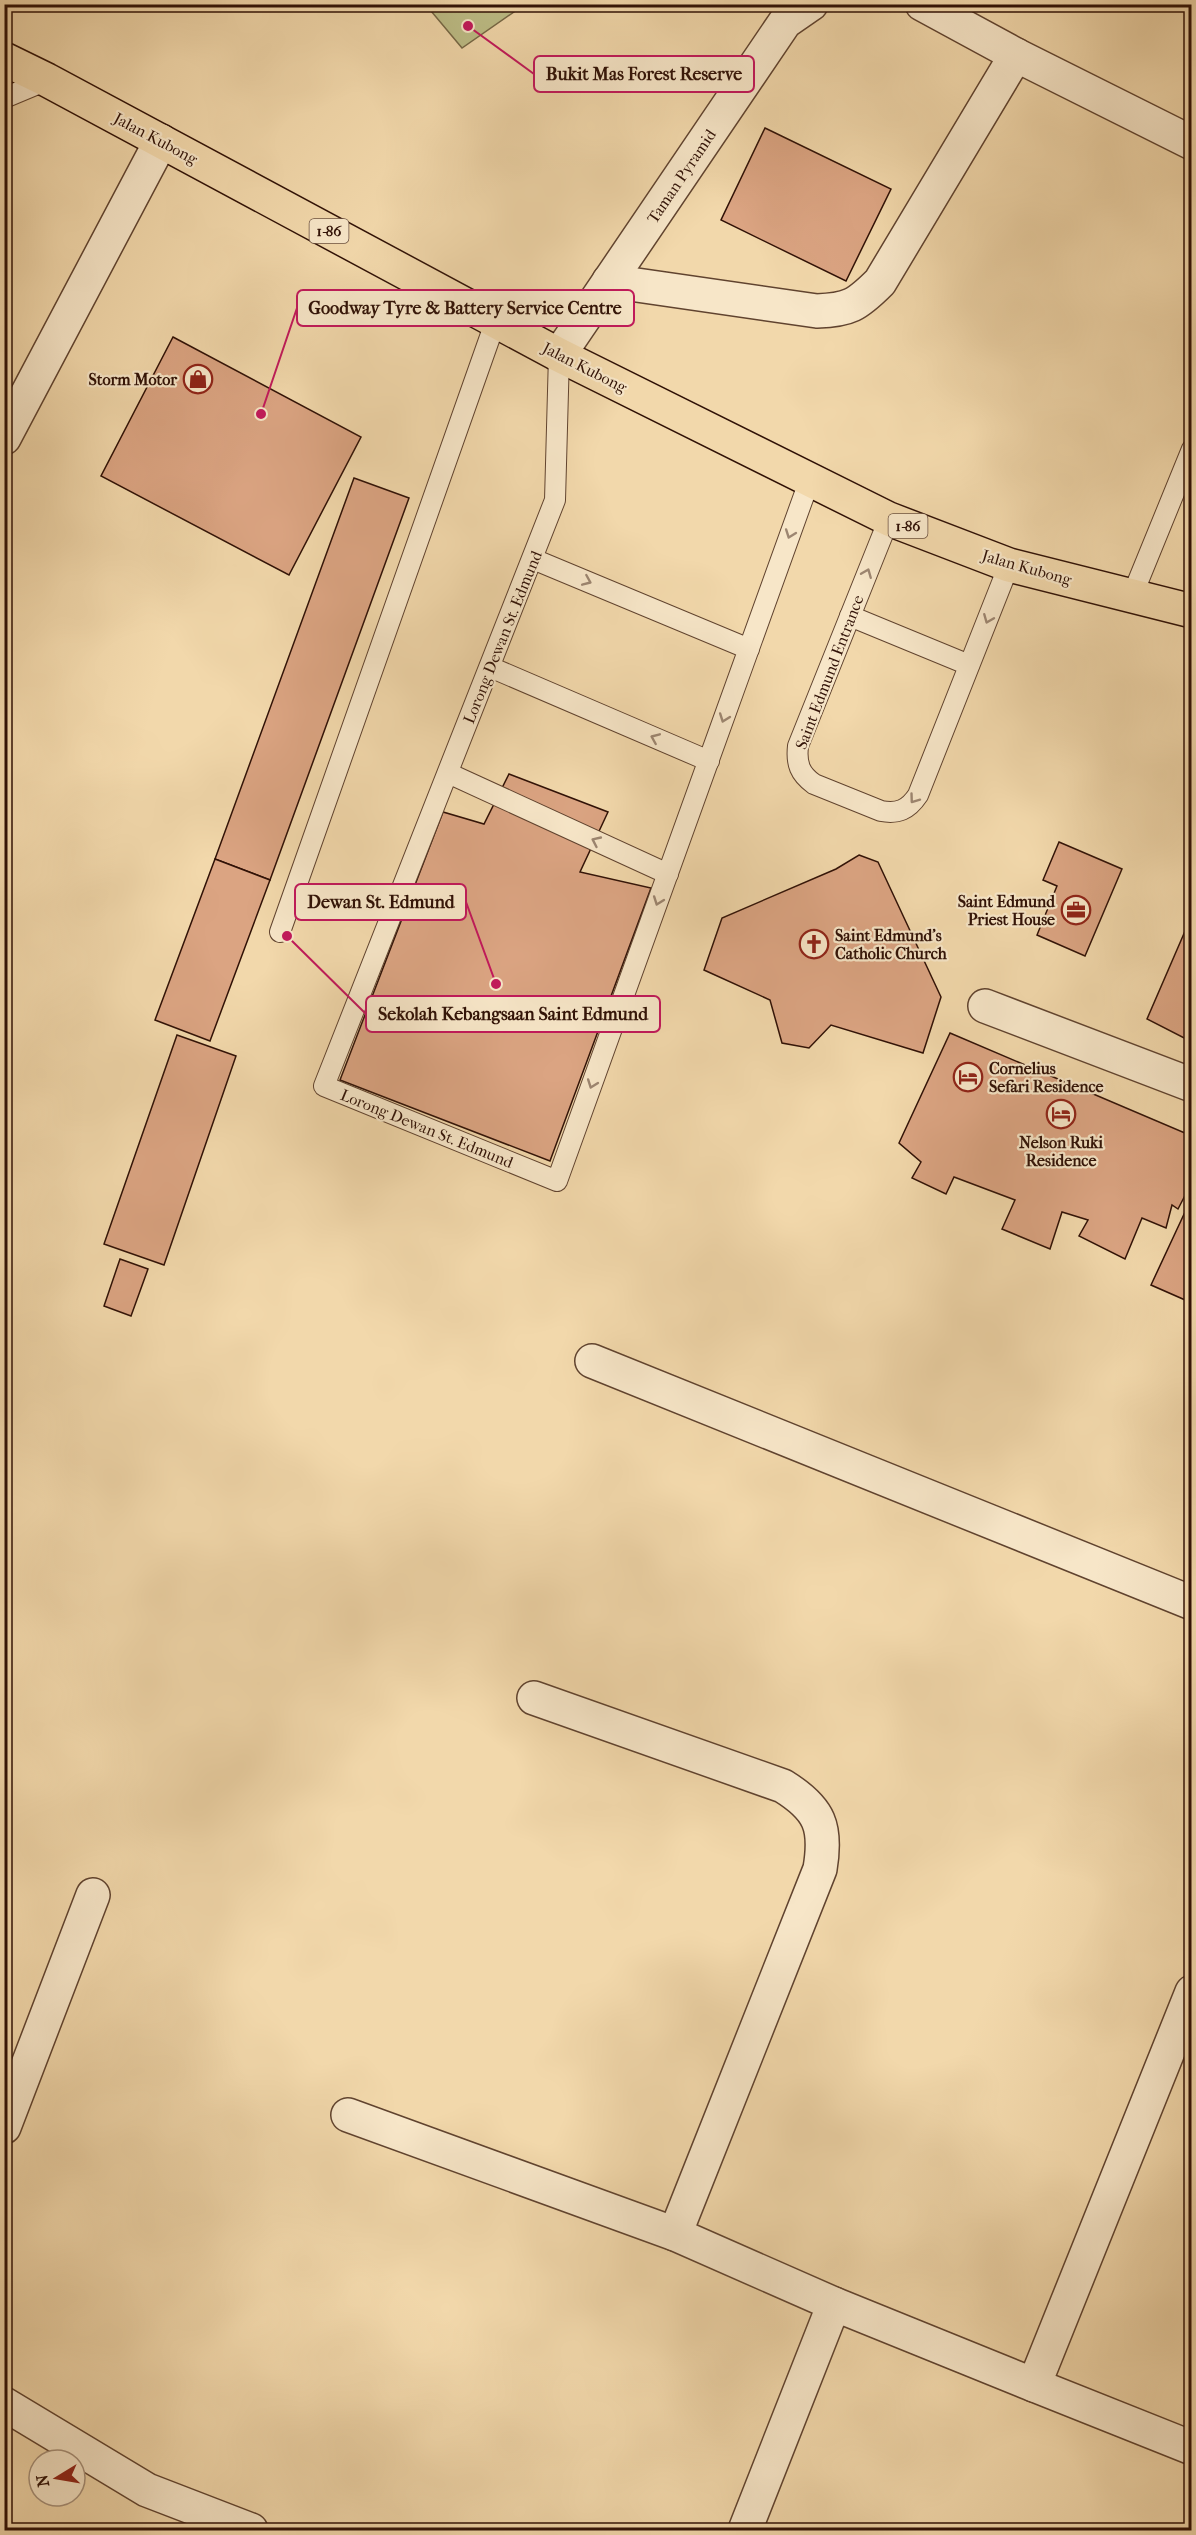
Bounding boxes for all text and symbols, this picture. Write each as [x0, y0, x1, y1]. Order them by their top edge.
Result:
callout: Bukit Mas Forest Reserve [534, 56, 754, 92]
text: Bukit Mas Forest Reserve [546, 64, 742, 85]
street label: Jalan Kubong [109, 107, 201, 169]
street label: Taman Pyramid [643, 125, 720, 227]
road number: 1-86 [310, 219, 348, 243]
callout: Goodway Tyre & Battery Service Centre [297, 290, 634, 326]
text: Goodway Tyre & Battery Service Centre [308, 298, 622, 319]
street label: Jalan Kubong [538, 337, 631, 397]
shop icon: Storm Motor [182, 363, 214, 395]
place label: Storm Motor [88, 370, 178, 389]
road number: 1-86 [888, 514, 928, 538]
one-way arrow [785, 528, 798, 539]
street label: Jalan Kubong [978, 545, 1074, 589]
street label: Lorong Dewan St. Edmund [459, 548, 546, 726]
one-way arrow [860, 568, 872, 579]
one-way arrow [580, 574, 591, 586]
street label: Saint Edmund Entrance [791, 592, 868, 752]
one-way arrow [983, 613, 995, 624]
one-way arrow [719, 712, 732, 723]
one-way arrow [651, 733, 662, 745]
one-way arrow [910, 792, 921, 803]
one-way arrow [591, 836, 602, 848]
callout: Dewan St. Edmund [295, 884, 466, 920]
text: Dewan St. Edmund [307, 892, 456, 913]
place label: Saint Edmund Priest House [958, 892, 1056, 929]
office icon: Saint Edmund Priest House [1060, 894, 1092, 926]
one-way arrow [653, 895, 666, 906]
place label: Saint Edmund's Catholic Church [835, 926, 948, 963]
church icon: Saint Edmund's Catholic Church [798, 928, 830, 960]
callout: Sekolah Kebangsaan Saint Edmund [366, 996, 660, 1032]
text: Sekolah Kebangsaan Saint Edmund [378, 1004, 649, 1025]
place label: Cornelius Sefari Residence [989, 1059, 1104, 1096]
hotel icon: Cornelius Sefari Residence [952, 1061, 984, 1093]
one-way arrow [587, 1078, 599, 1089]
street label: Lorong Dewan St. Edmund [338, 1085, 516, 1172]
hotel icon: Nelson Ruki Residence [1045, 1098, 1077, 1130]
place label: Nelson Ruki Residence [1019, 1133, 1103, 1170]
north arrow [27, 2448, 87, 2508]
text: N [32, 2472, 53, 2489]

